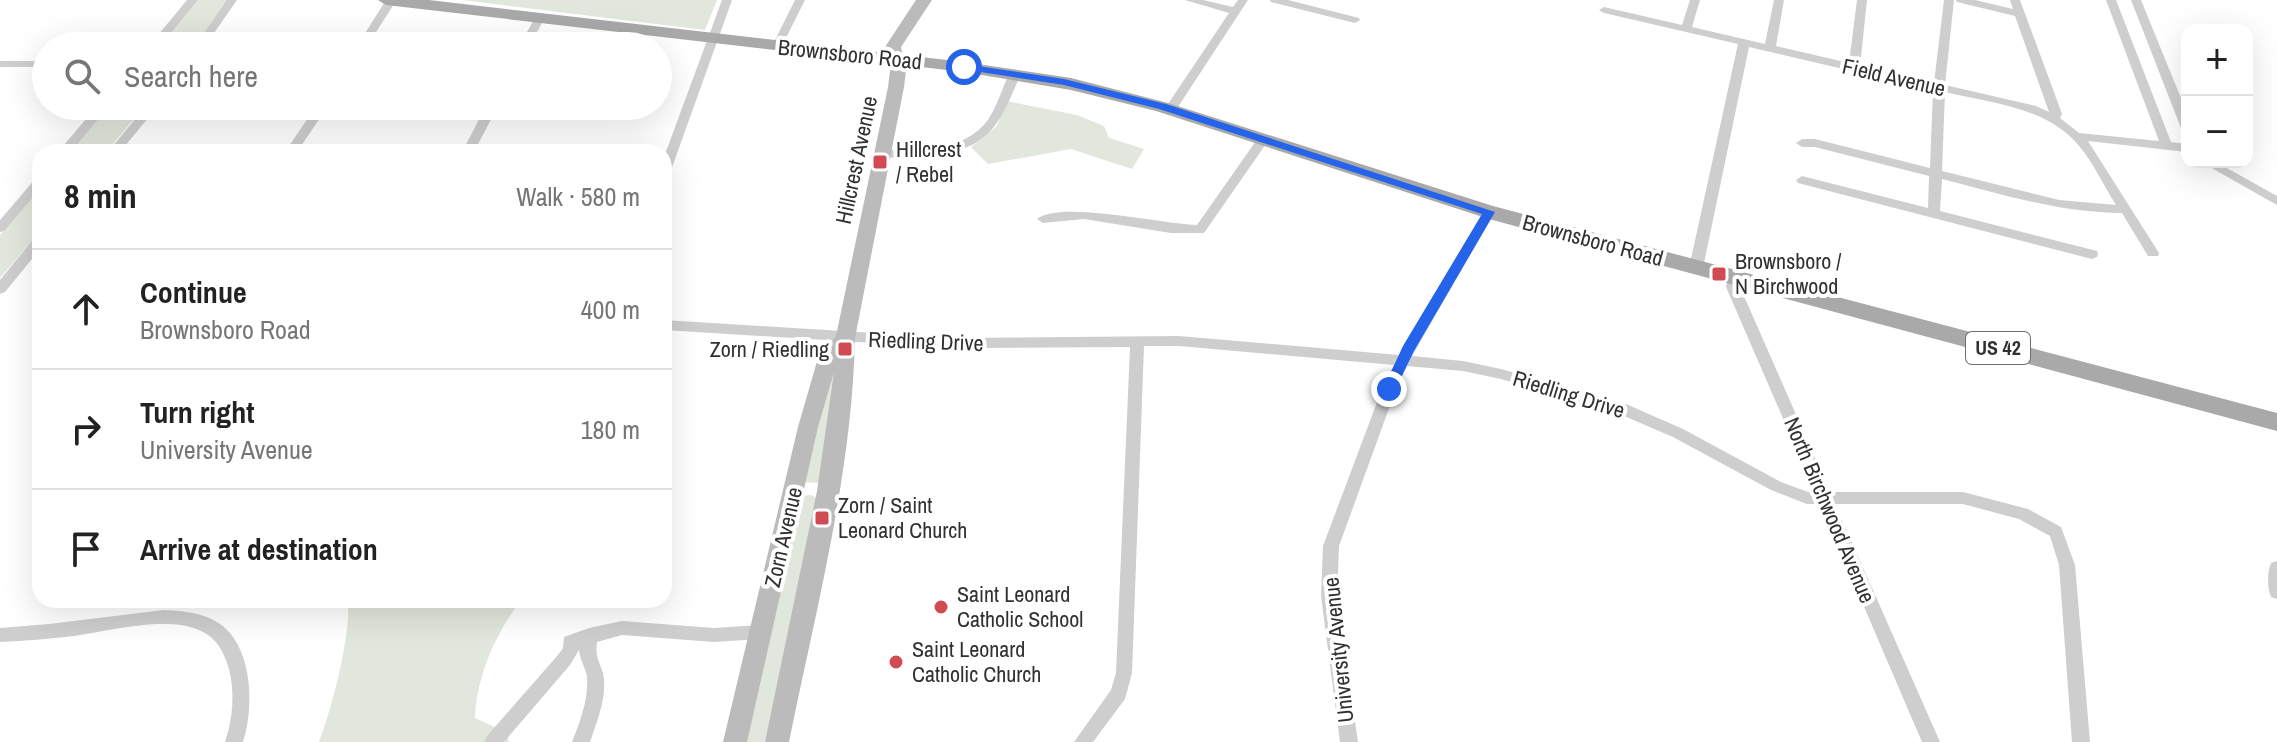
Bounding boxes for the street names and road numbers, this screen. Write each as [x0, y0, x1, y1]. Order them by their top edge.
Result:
street label: Brownsboro Road [777, 32, 923, 76]
street label: Field Avenue [1839, 51, 1949, 103]
street label: Hillcrest Avenue [828, 93, 884, 227]
street label: Brownsboro Road [1519, 207, 1667, 273]
street label: Riedling Drive [868, 324, 984, 358]
road number: US 42 [1966, 332, 2030, 364]
street label: Riedling Drive [1509, 363, 1629, 425]
street label: North Birchwood Avenue [1777, 412, 1883, 608]
street label: Zorn Avenue [757, 484, 809, 590]
street label: University Avenue [1315, 576, 1361, 724]

